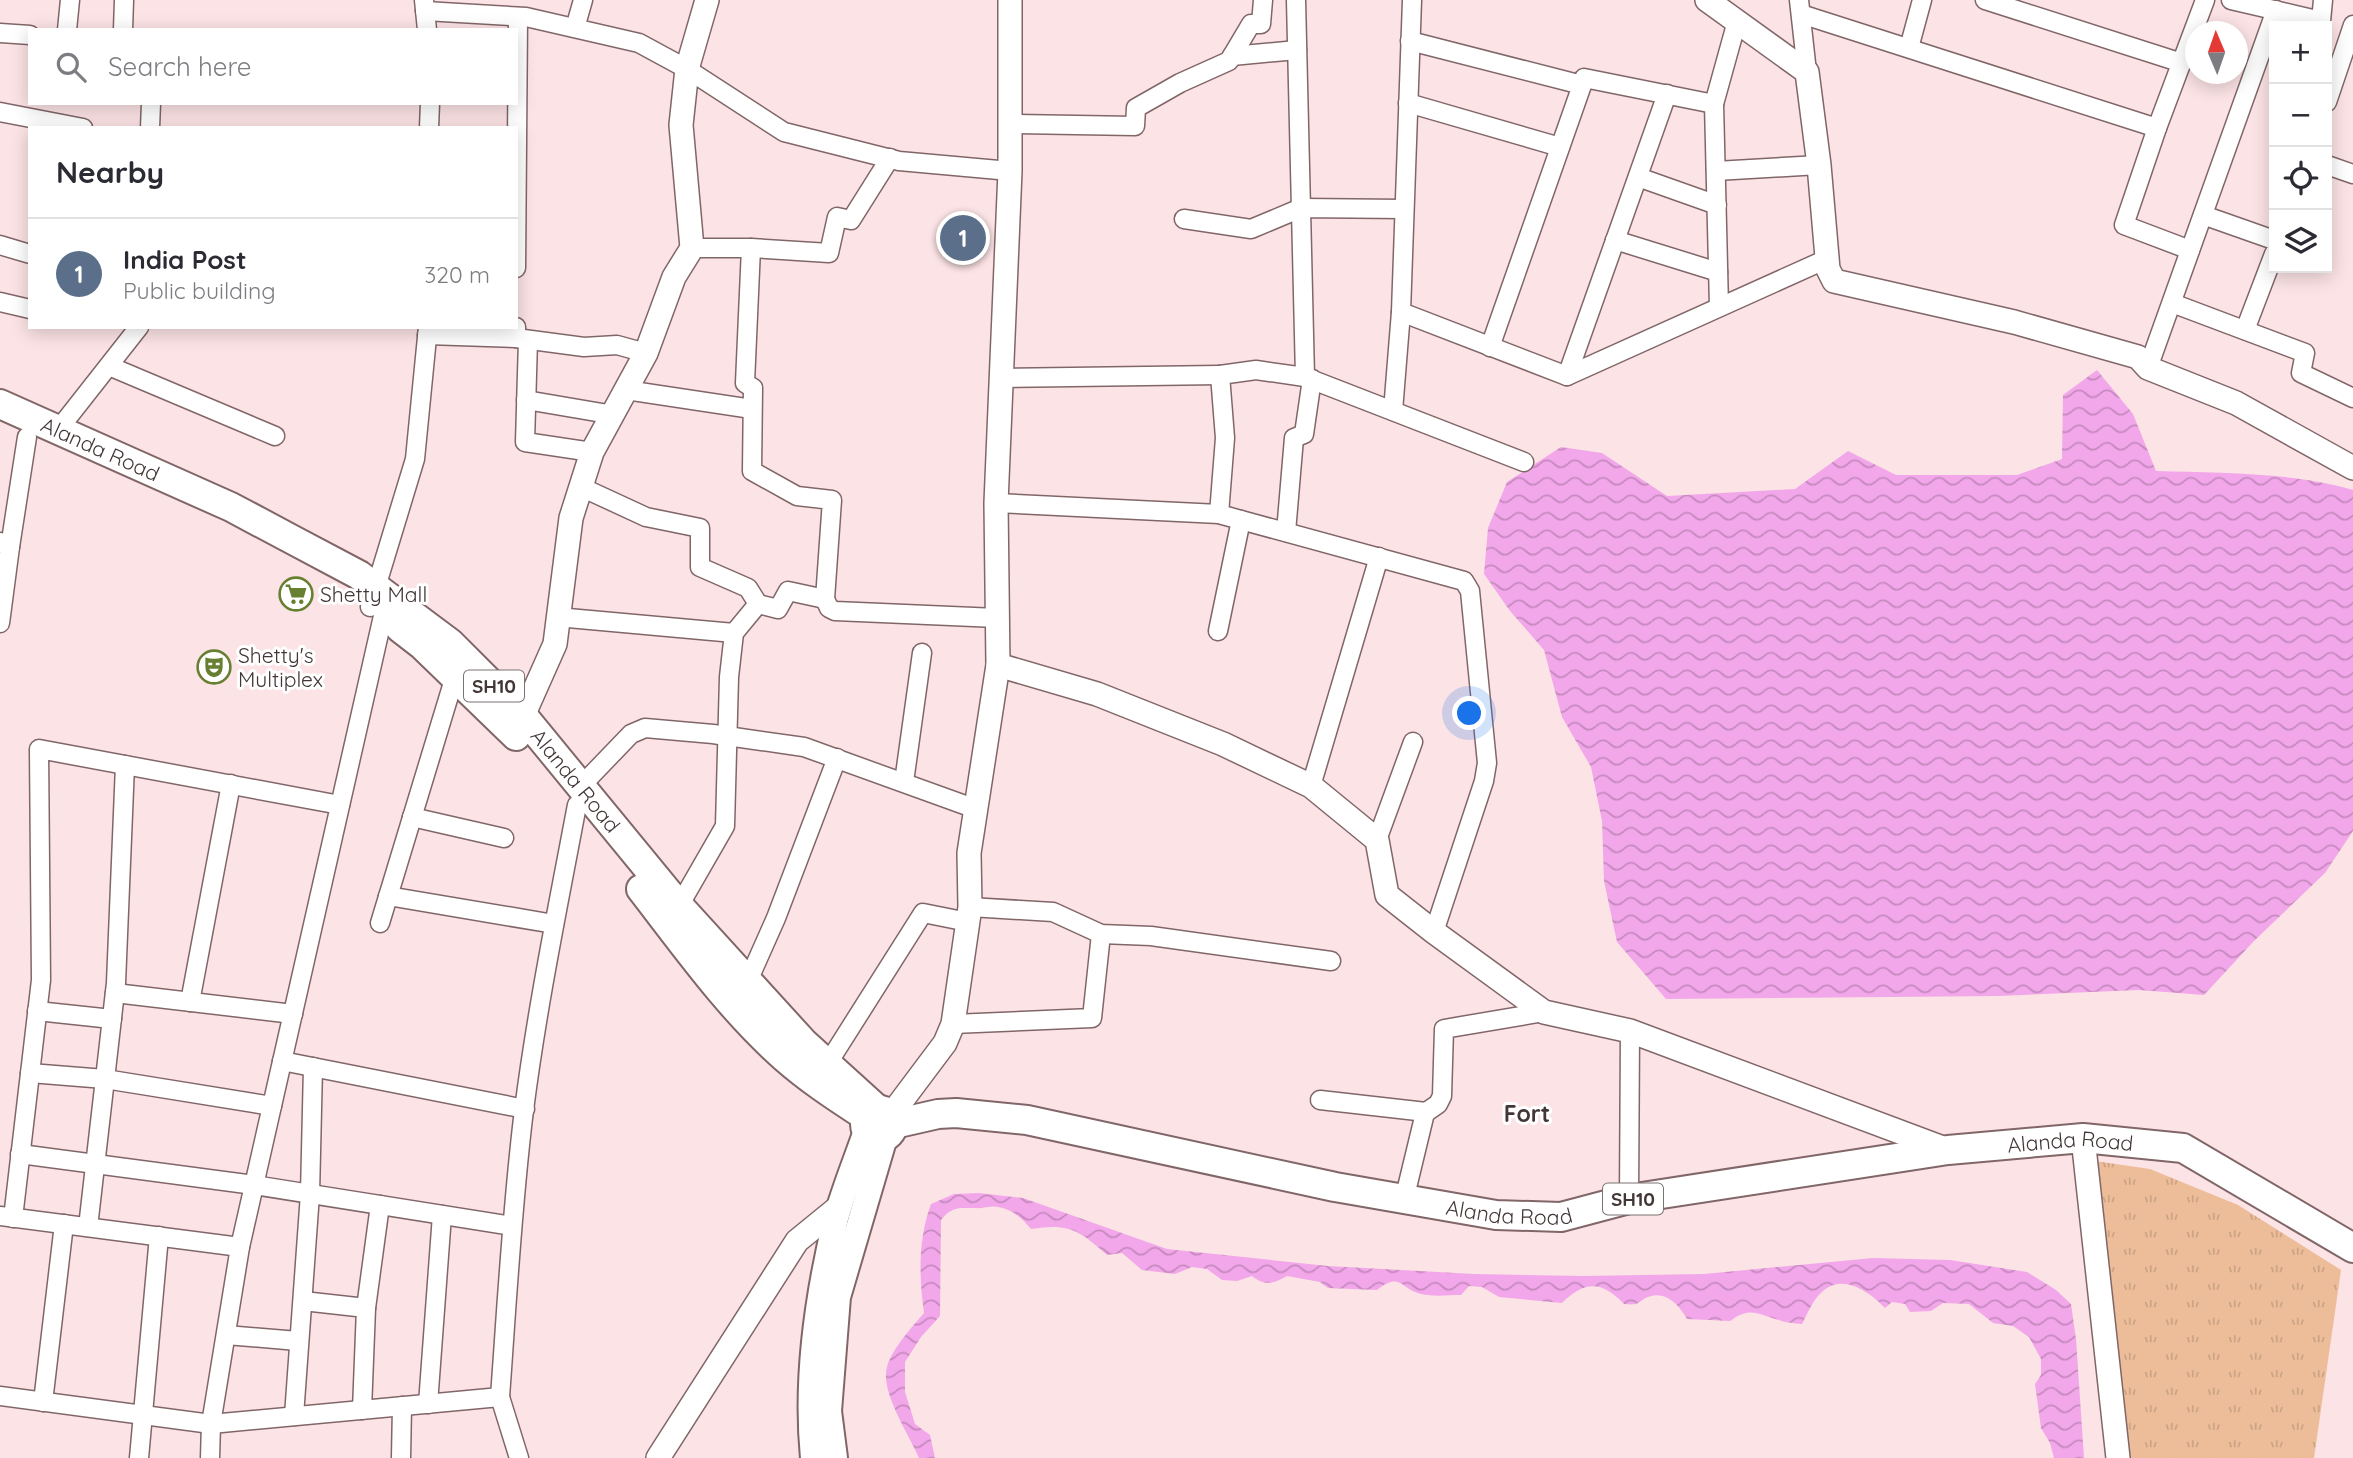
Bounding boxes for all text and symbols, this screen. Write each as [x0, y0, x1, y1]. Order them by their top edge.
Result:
north arrow [2185, 21, 2248, 84]
map controls [2269, 21, 2332, 273]
button: + [2269, 21, 2332, 84]
search box [28, 28, 518, 105]
icon: search [52, 48, 90, 86]
text: Search here [108, 50, 252, 83]
button: − [2269, 84, 2332, 147]
button: locate [2269, 147, 2332, 210]
text: Nearby [56, 153, 164, 191]
button: layers [2269, 210, 2332, 273]
pin: 1 [940, 212, 986, 264]
text: India Post [123, 243, 247, 276]
text: 1 [75, 260, 83, 289]
text: 320 m [424, 260, 490, 289]
text: Public building [123, 276, 276, 305]
street label: Alanda Road [37, 411, 164, 486]
supermarket icon: Shetty Mall [277, 575, 315, 613]
place label: Shetty Mall [320, 581, 427, 607]
place label: Shetty's Multiplex [238, 642, 323, 692]
theatre icon: Shetty's Multiplex [195, 648, 233, 686]
road number: SH10 [464, 670, 524, 702]
your location [1452, 696, 1486, 730]
street label: Alanda Road [526, 723, 626, 838]
district label: Fort [1504, 1099, 1550, 1128]
street label: Alanda Road [2006, 1125, 2135, 1158]
road number: SH10 [1603, 1184, 1663, 1214]
street label: Alanda Road [1444, 1194, 1575, 1230]

